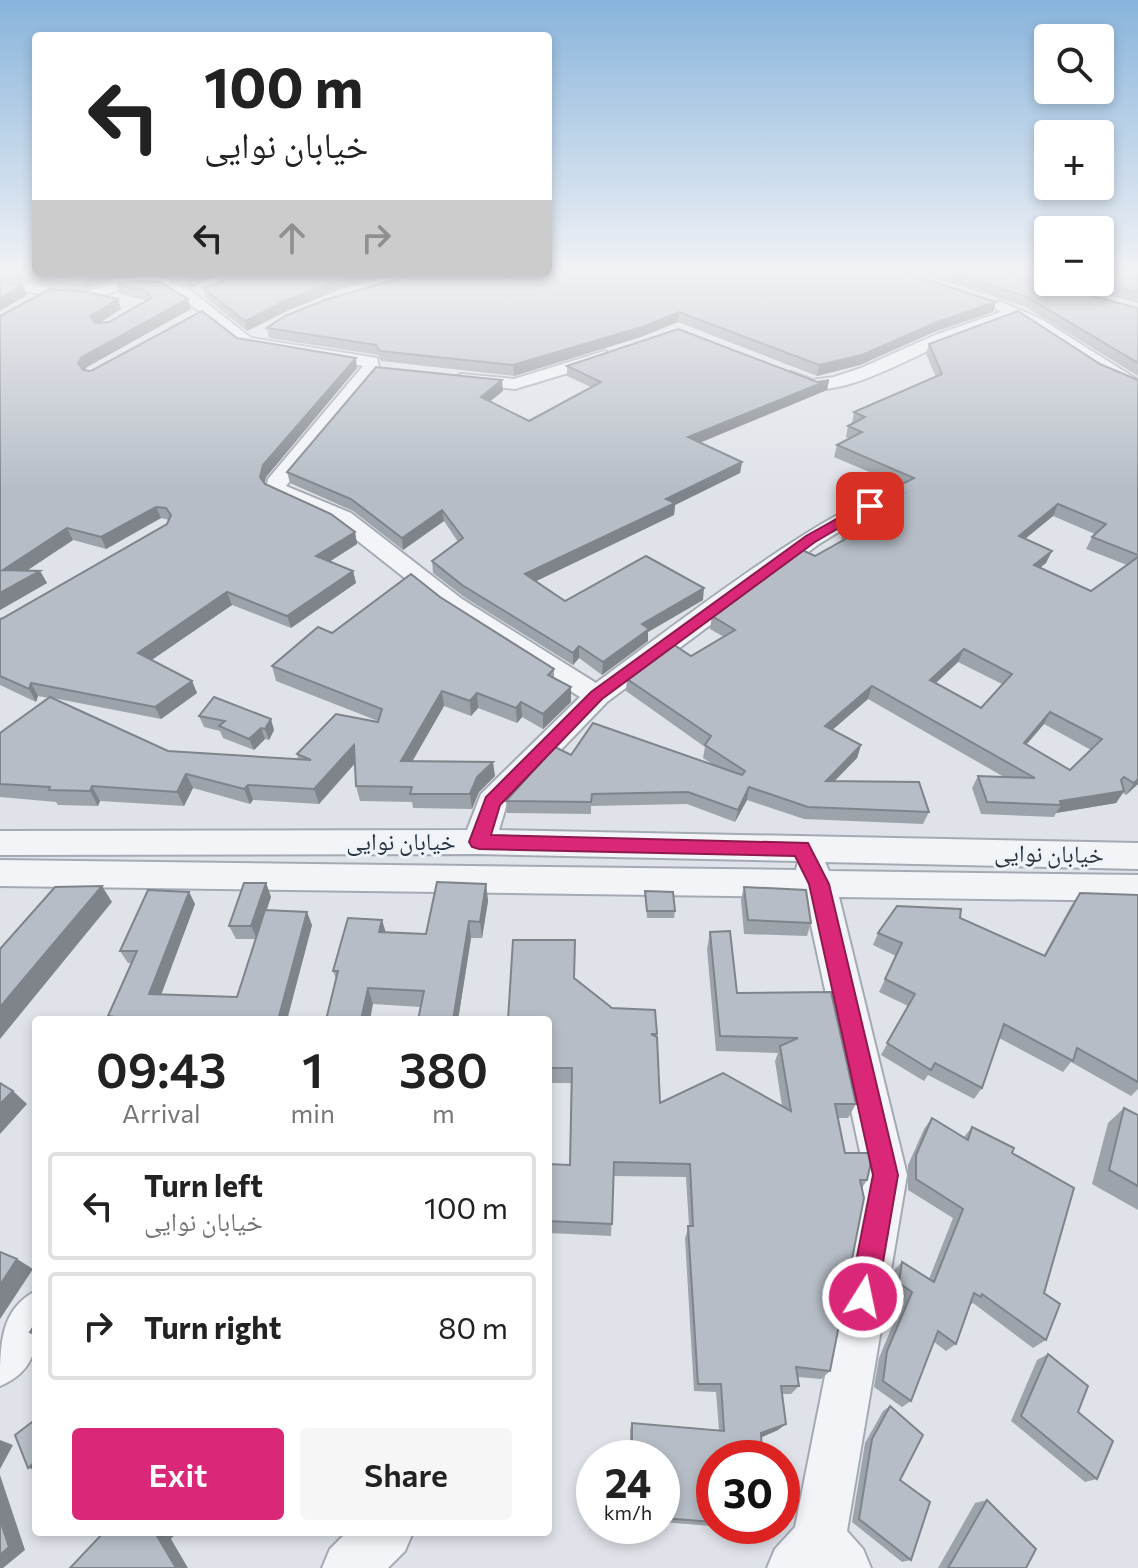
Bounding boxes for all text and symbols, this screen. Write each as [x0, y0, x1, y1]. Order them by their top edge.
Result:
map controls [1034, 24, 1114, 296]
button: search [1034, 24, 1114, 104]
text: 100 m [204, 51, 363, 120]
icon: left [72, 64, 176, 168]
button: + [1034, 120, 1114, 200]
text: خیابان نوایی [204, 121, 368, 165]
icon: left [186, 216, 230, 260]
icon: ahead [270, 216, 314, 260]
icon: right [354, 216, 398, 260]
button: − [1034, 216, 1114, 296]
pin [836, 472, 904, 540]
icon: arrive [848, 484, 892, 528]
street label: خیابان نوایی [346, 826, 456, 856]
street label: خیابان نوایی [994, 837, 1104, 869]
text: 09:43 [96, 1039, 226, 1098]
text: 1 [302, 1039, 323, 1098]
text: 380 [399, 1039, 488, 1098]
text: Arrival [122, 1097, 201, 1128]
text: min [291, 1097, 335, 1128]
text: m [432, 1097, 455, 1128]
text: Turn left [144, 1166, 263, 1203]
icon: left [76, 1184, 120, 1228]
text: 100 m [424, 1188, 508, 1225]
text: خیابان نوایی [144, 1205, 263, 1236]
position arrow [821, 1255, 905, 1339]
icon: right [76, 1304, 120, 1348]
text: Turn right [144, 1308, 281, 1345]
text: 80 m [438, 1308, 508, 1345]
button: Exit [72, 1428, 284, 1520]
button: Share [300, 1428, 512, 1520]
speed limit sign: 30 [696, 1440, 800, 1544]
text: 24 [605, 1457, 651, 1506]
text: km/h [604, 1500, 652, 1524]

